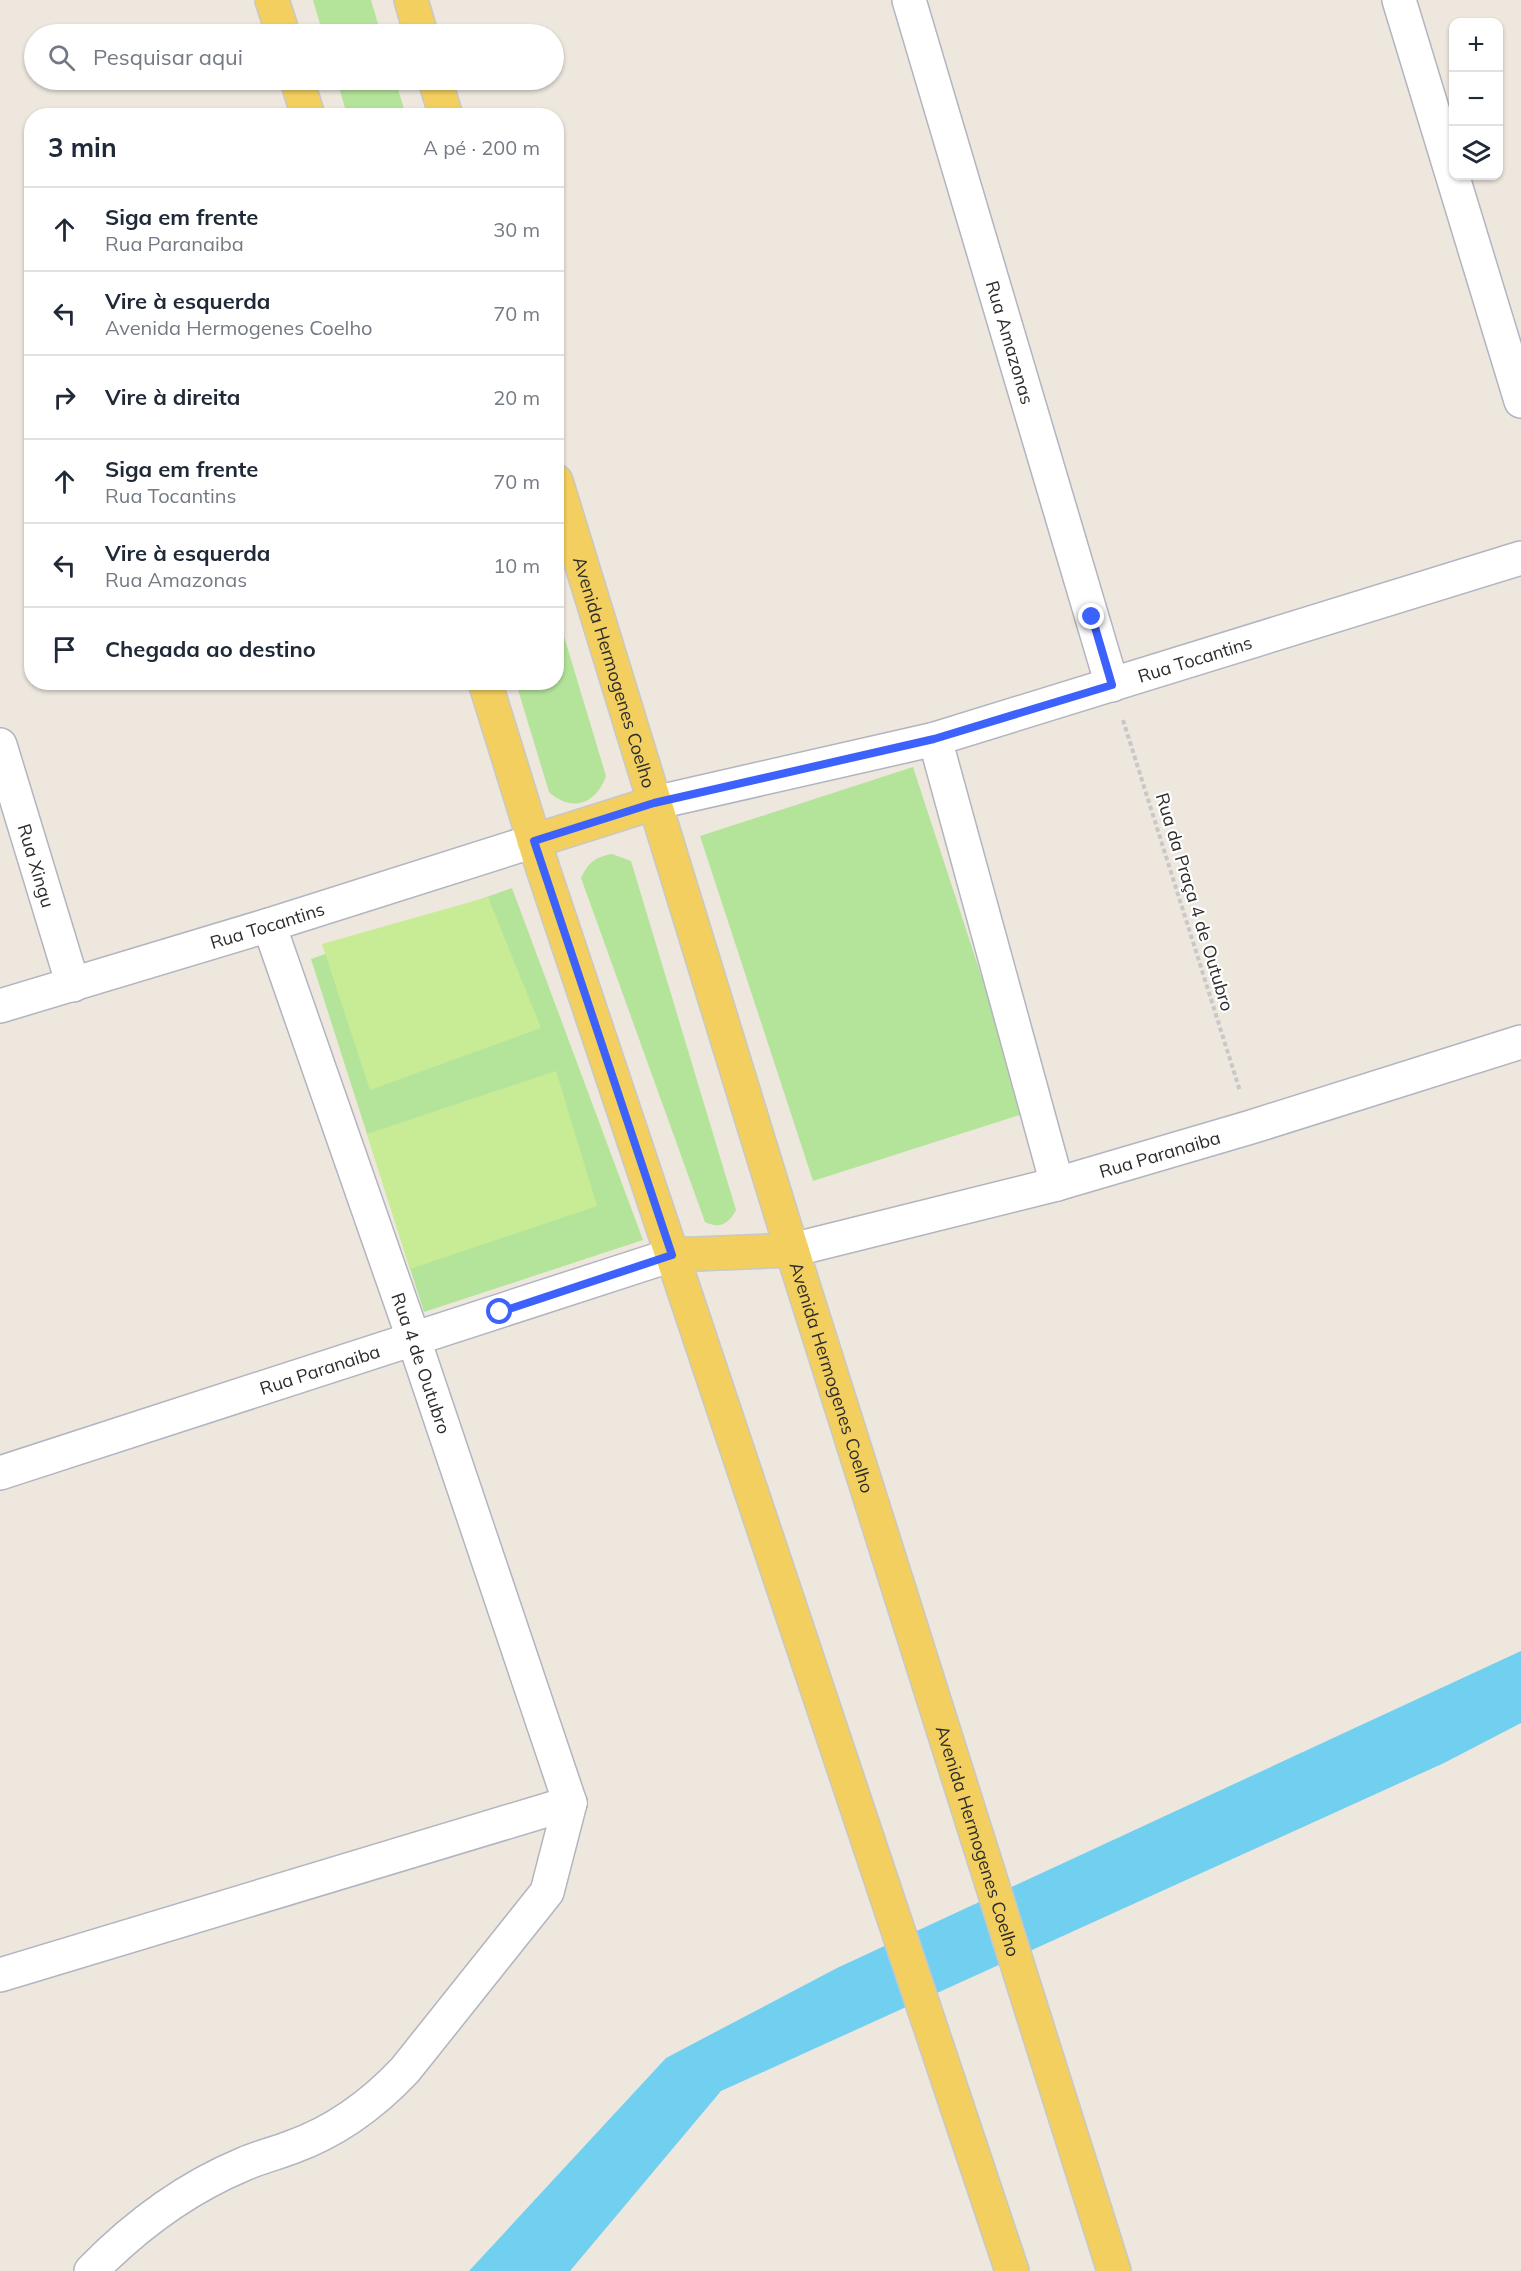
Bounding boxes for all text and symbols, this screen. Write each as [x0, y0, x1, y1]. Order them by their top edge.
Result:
map controls [1449, 18, 1503, 180]
button: + [1449, 18, 1503, 72]
search box [24, 24, 564, 90]
icon: search [45, 41, 78, 74]
text: Pesquisar aqui [93, 43, 243, 71]
button: − [1449, 72, 1503, 126]
button: layers [1449, 126, 1503, 180]
text: 3 min [48, 131, 117, 164]
text: A pé · 200 m [423, 135, 540, 160]
text: Siga em frente [105, 203, 258, 231]
icon: ahead [48, 213, 81, 246]
text: 30 m [493, 217, 540, 242]
text: Rua Paranaiba [105, 231, 244, 256]
street label: Rua Amazonas [981, 278, 1040, 407]
text: Vire à esquerda [105, 287, 270, 315]
icon: left [48, 297, 81, 330]
text: 70 m [493, 301, 540, 326]
text: Avenida Hermogenes Coelho [105, 315, 373, 340]
icon: right [48, 381, 81, 414]
text: Vire à direita [105, 383, 240, 411]
text: 20 m [493, 385, 540, 410]
text: Siga em frente [105, 455, 258, 483]
icon: ahead [48, 465, 81, 498]
text: 70 m [493, 469, 540, 494]
text: Rua Tocantins [105, 483, 237, 508]
text: Vire à esquerda [105, 539, 270, 567]
icon: left [48, 549, 81, 582]
text: 10 m [493, 553, 540, 578]
street label: Avenida Hermogenes Coelho [568, 554, 661, 791]
text: Rua Amazonas [105, 567, 247, 592]
route end [1078, 603, 1104, 629]
street label: Rua Tocantins [1135, 630, 1255, 687]
icon: arrive [48, 633, 81, 666]
text: Chegada ao destino [105, 635, 316, 663]
street label: Rua da Praça 4 de Outubro [1151, 790, 1239, 1014]
street label: Rua Xingu [13, 821, 60, 910]
street label: Rua Tocantins [207, 897, 327, 954]
street label: Rua Paranaiba [1096, 1125, 1223, 1183]
street label: Avenida Hermogenes Coelho [785, 1259, 879, 1496]
street label: Rua 4 de Outubro [387, 1290, 456, 1437]
route start [486, 1298, 512, 1324]
street label: Rua Paranaiba [257, 1339, 383, 1400]
street label: Avenida Hermogenes Coelho [931, 1723, 1026, 1959]

